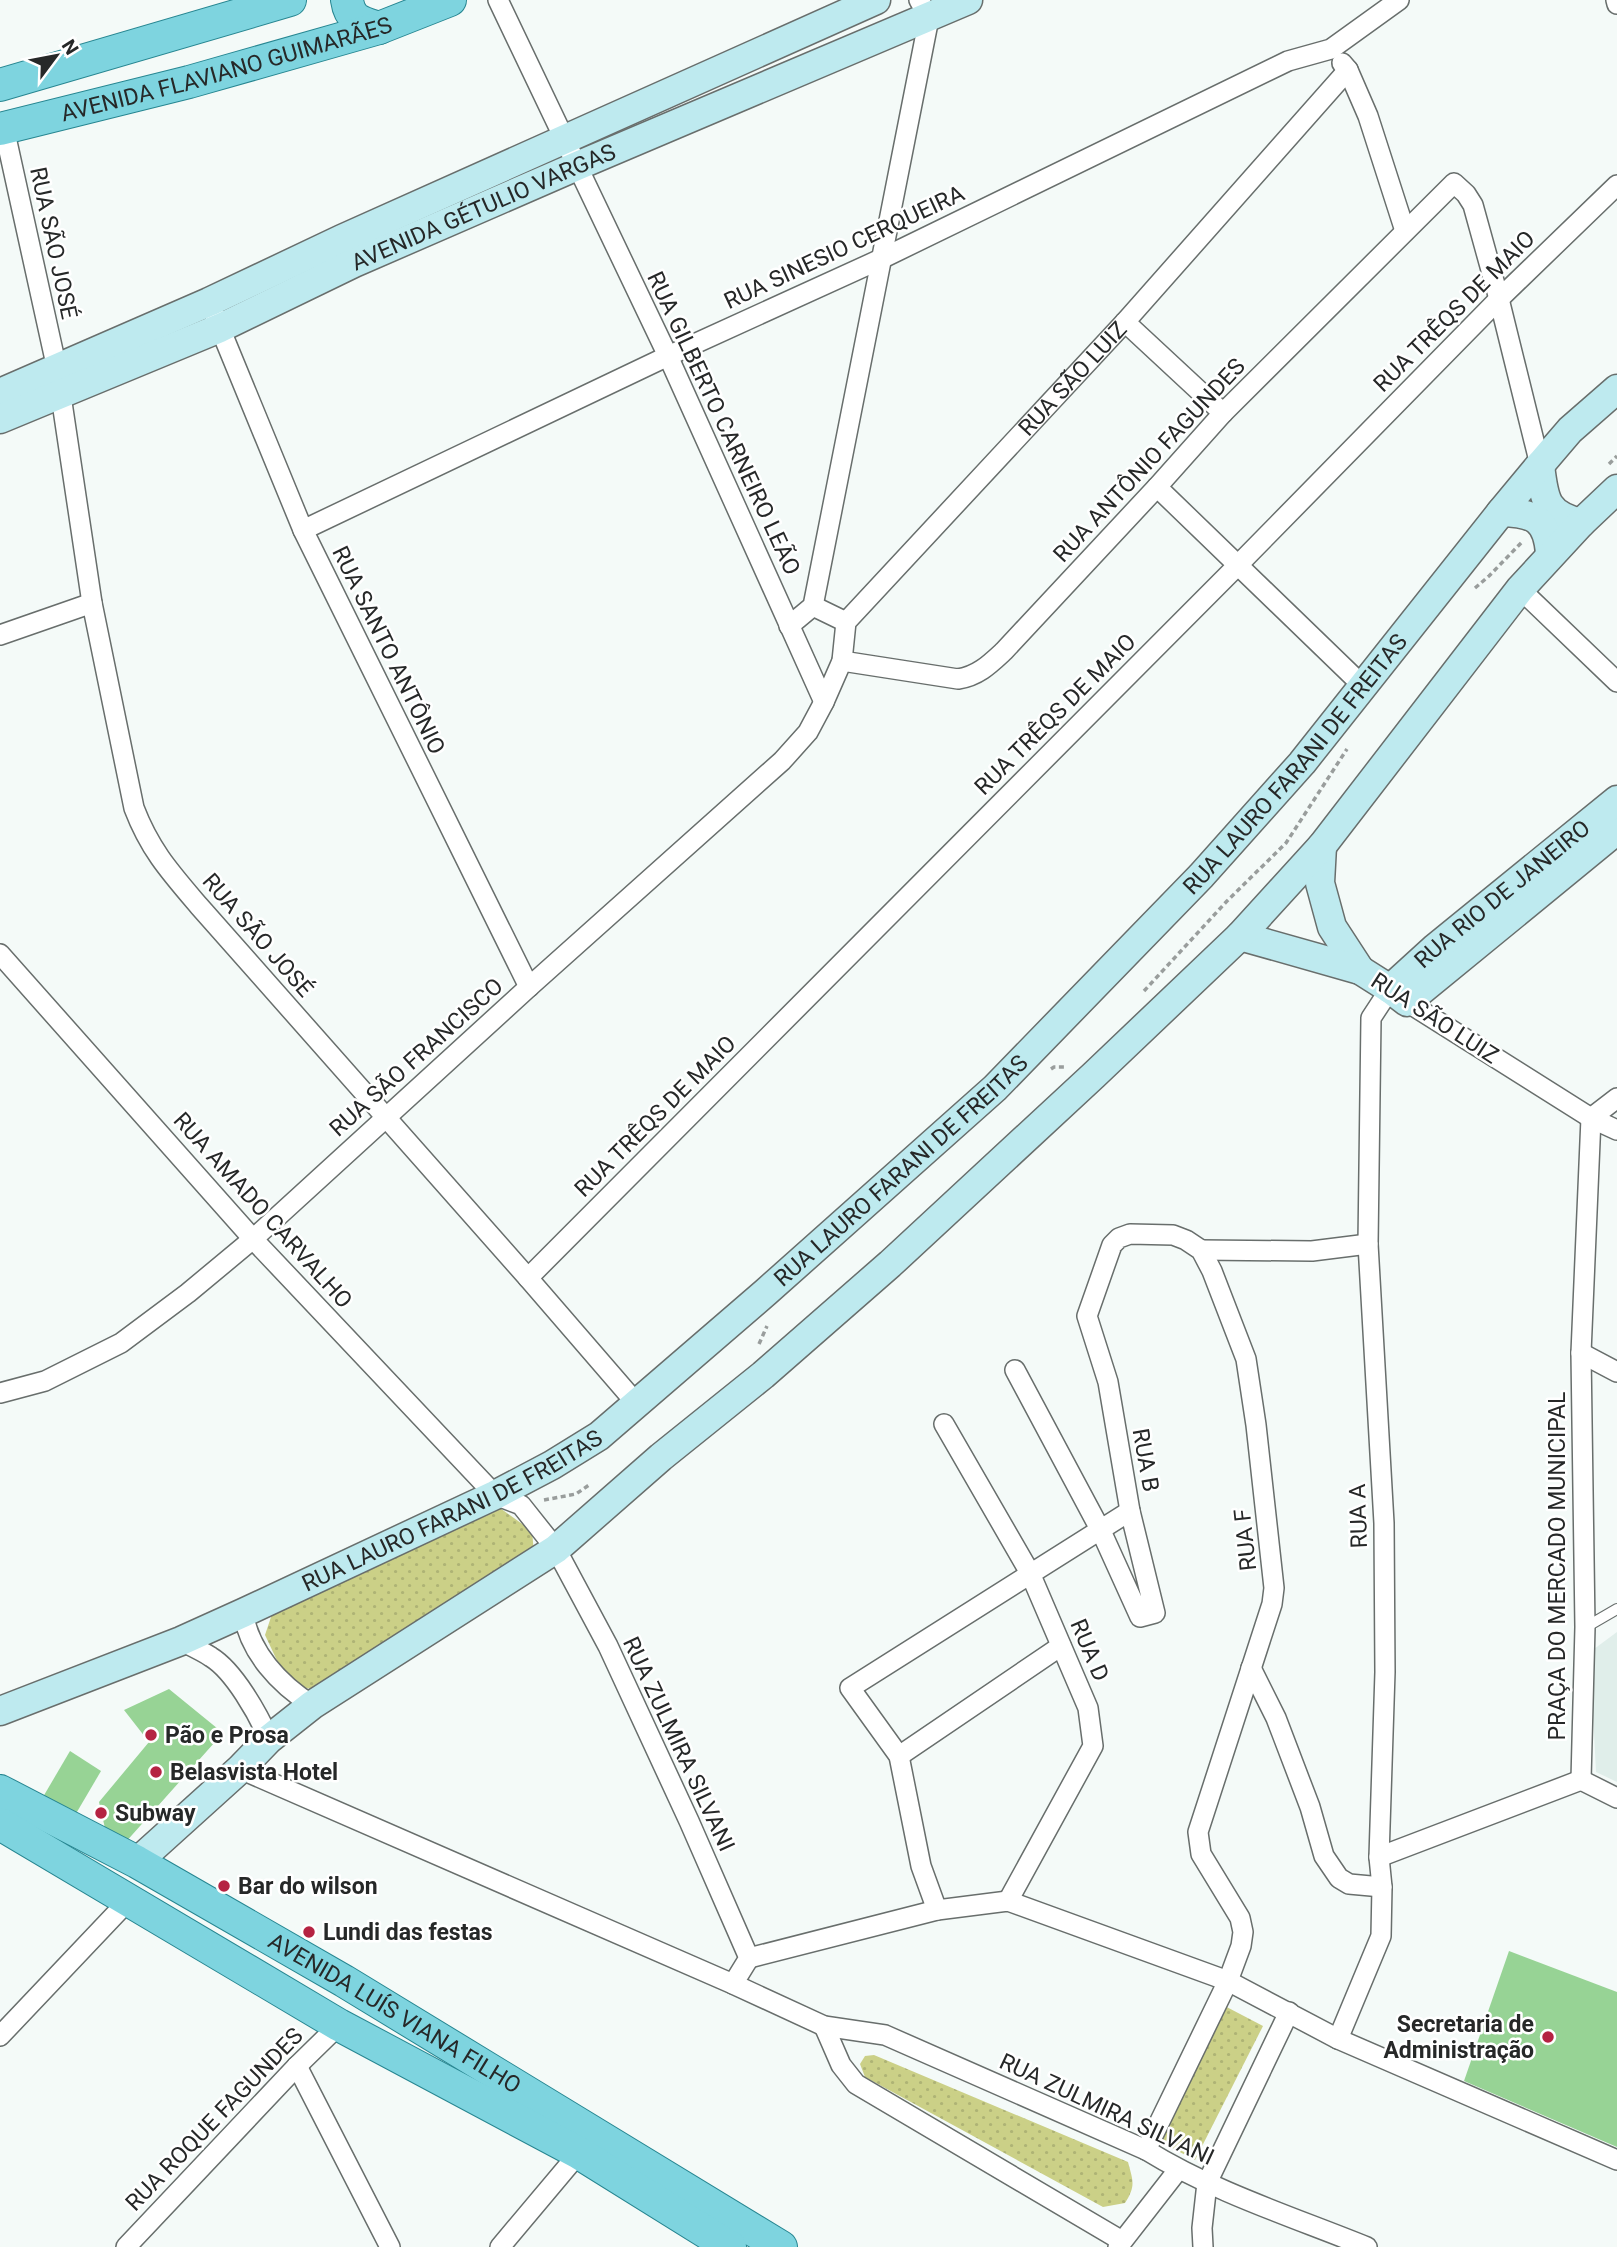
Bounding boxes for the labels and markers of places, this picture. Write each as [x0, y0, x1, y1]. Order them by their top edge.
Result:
place label: Pão e Prosa [165, 1722, 289, 1749]
marker: Pão e Prosa [143, 1727, 159, 1743]
place label: Belasvista Hotel [170, 1759, 338, 1786]
marker: Belasvista Hotel [148, 1764, 164, 1780]
place label: Subway [115, 1800, 196, 1827]
marker: Subway [93, 1805, 109, 1821]
place label: Bar do wilson [238, 1873, 378, 1900]
marker: Bar do wilson [216, 1878, 232, 1894]
place label: Lundi das festas [323, 1919, 493, 1946]
marker: Lundi das festas [301, 1924, 317, 1940]
place label: Secretaria de Administração [1383, 2011, 1534, 2064]
marker: Secretaria de Administração [1540, 2029, 1556, 2045]

